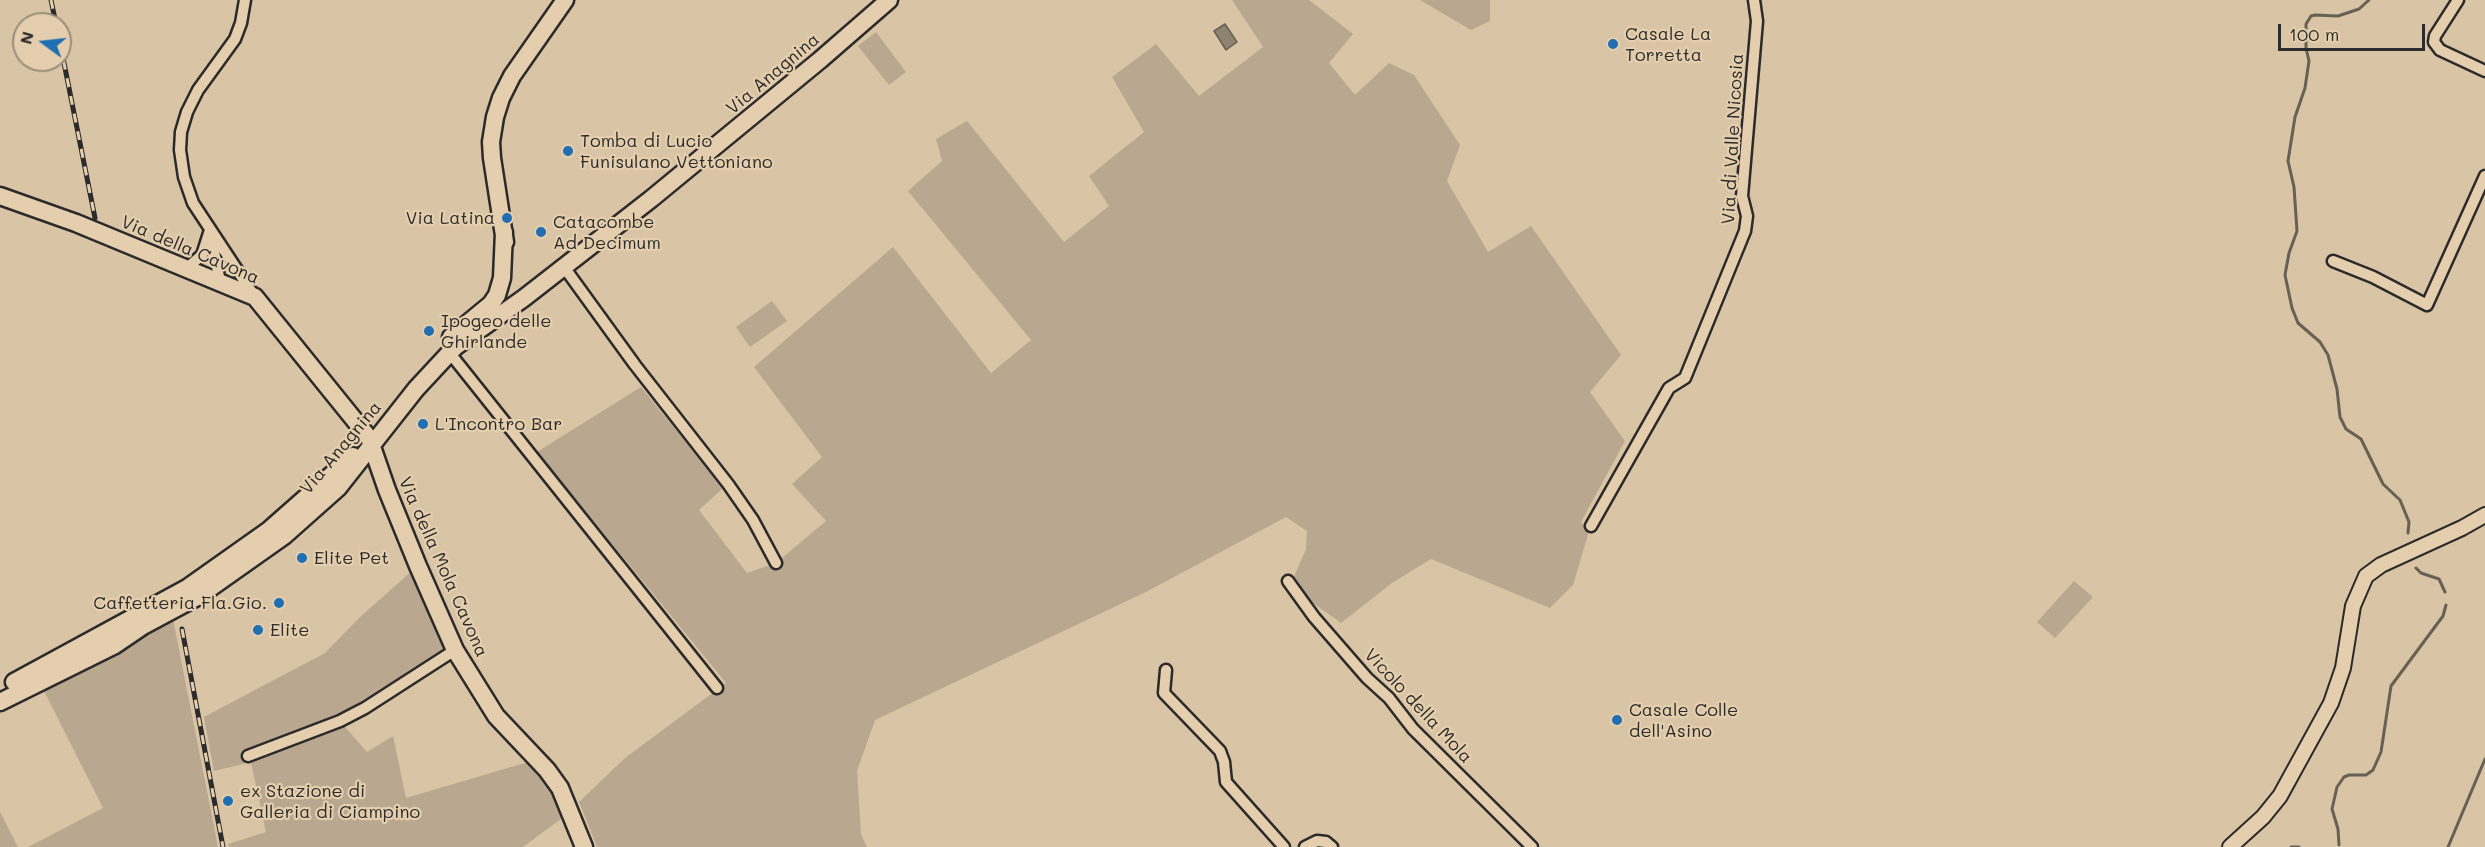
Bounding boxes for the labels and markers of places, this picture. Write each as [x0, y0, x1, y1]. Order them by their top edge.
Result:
place label: Casale La Torretta [1625, 23, 1711, 66]
marker: Casale La Torretta [1606, 37, 1620, 51]
place label: Tomba di Lucio Funisulano Vettoniano [580, 130, 773, 172]
marker: Tomba di Lucio Funisulano Vettoniano [561, 144, 575, 158]
place label: Via Latina [406, 207, 495, 229]
marker: Via Latina [500, 211, 514, 225]
place label: Catacombe Ad Decimum [553, 211, 661, 254]
marker: Catacombe Ad Decimum [534, 225, 548, 239]
place label: Ipogeo delle Ghirlande [441, 310, 551, 352]
marker: Ipogeo delle Ghirlande [422, 324, 436, 338]
place label: L'Incontro Bar [435, 413, 562, 435]
marker: L'Incontro Bar [416, 417, 430, 431]
place label: Elite Pet [314, 547, 389, 569]
marker: Elite Pet [295, 551, 309, 565]
place label: Caffetteria Fla.Gio. [93, 592, 267, 614]
marker: Caffetteria Fla.Gio. [272, 596, 286, 610]
place label: Elite [270, 619, 309, 641]
marker: Elite [251, 623, 265, 637]
place label: Casale Colle dell'Asino [1629, 699, 1738, 742]
marker: Casale Colle dell'Asino [1610, 713, 1624, 727]
place label: ex Stazione di Galleria di Ciampino [240, 780, 420, 822]
marker: ex Stazione di Galleria di Ciampino [221, 794, 235, 808]

